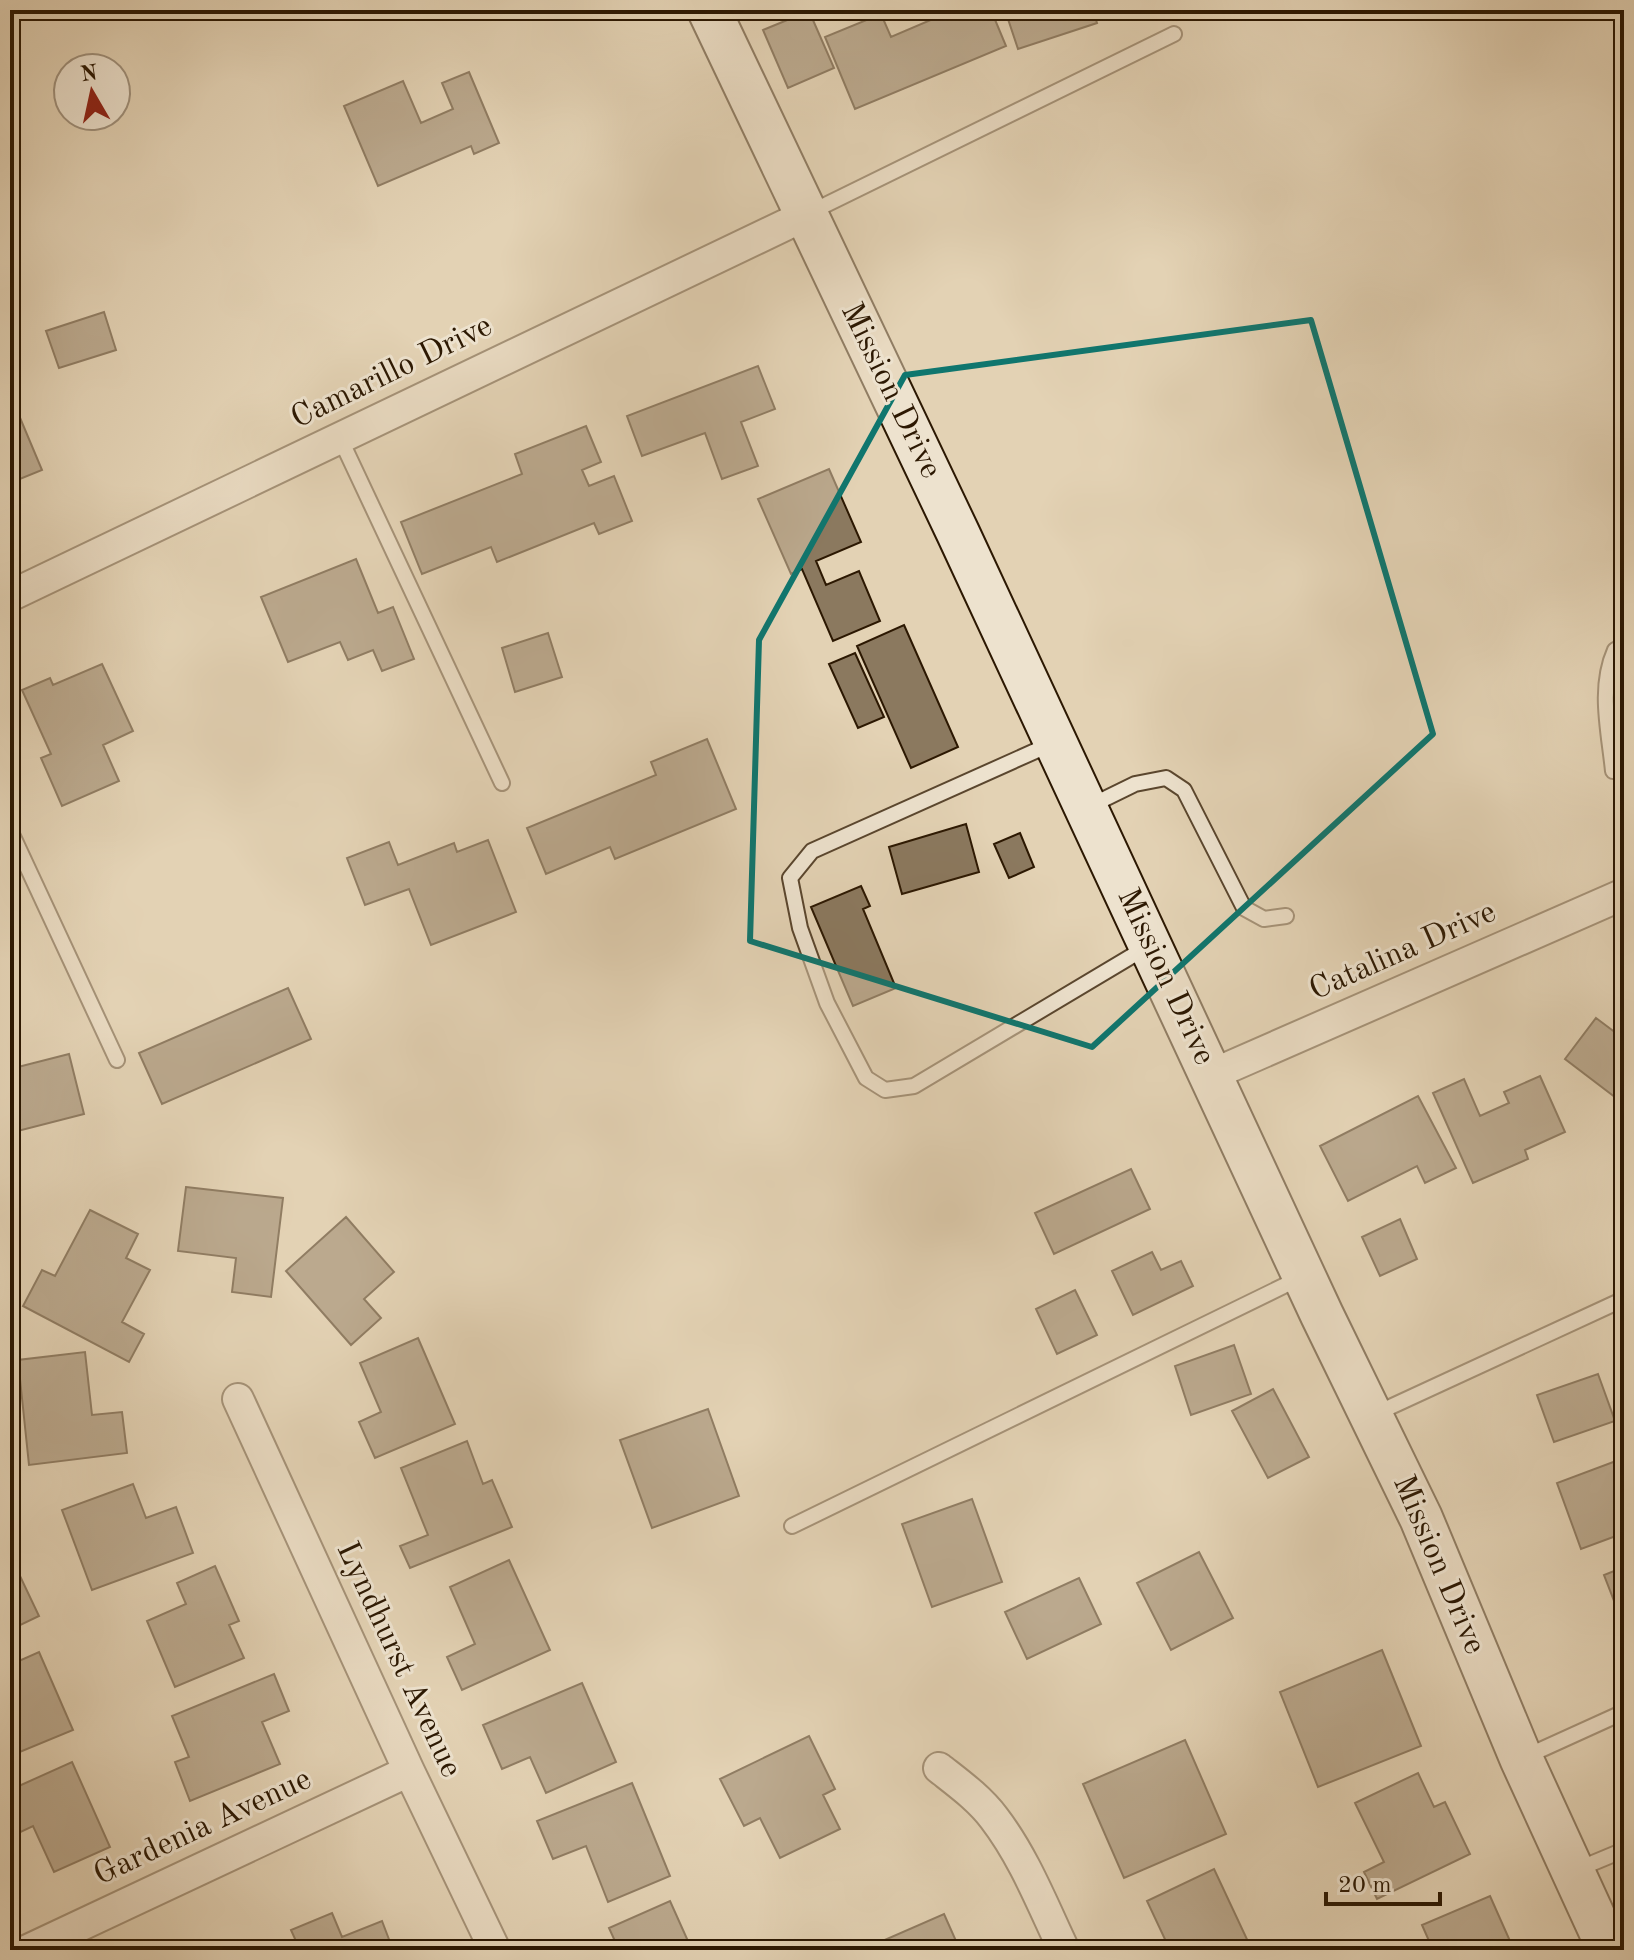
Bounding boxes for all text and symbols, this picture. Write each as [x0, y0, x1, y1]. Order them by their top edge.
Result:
north arrow [52, 52, 132, 132]
text: N [79, 62, 99, 86]
street label: Mission Drive [834, 298, 946, 484]
street label: Camarillo Drive [286, 311, 498, 435]
street label: Mission Drive [1110, 884, 1220, 1070]
street label: Catalina Drive [1305, 897, 1501, 1007]
street label: Mission Drive [1386, 1471, 1490, 1659]
street label: Lyndhurst Avenue [329, 1537, 467, 1783]
street label: Gardenia Avenue [89, 1764, 317, 1892]
scale bar [1326, 1856, 1440, 1906]
text: 20 m [1338, 1874, 1392, 1898]

